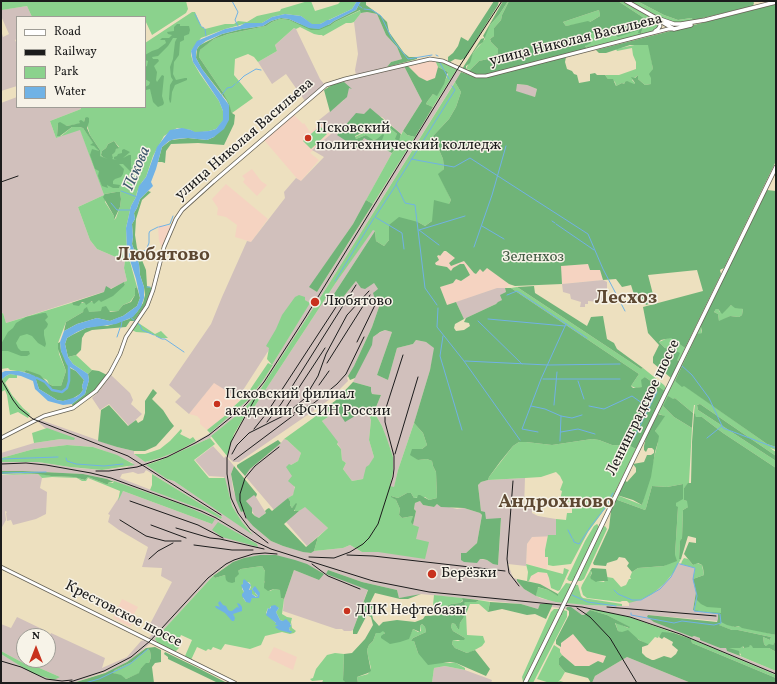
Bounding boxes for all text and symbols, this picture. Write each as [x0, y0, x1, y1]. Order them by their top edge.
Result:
street label: улица Николая Васильева [488, 11, 664, 71]
legend [16, 16, 146, 108]
text: Road [54, 24, 81, 40]
text: Railway [54, 44, 97, 60]
text: Park [54, 64, 79, 80]
street label: улица Николая Васильева [172, 75, 318, 205]
text: Water [54, 84, 86, 100]
place label: Псковский политехнический колледж [316, 120, 501, 155]
marker: Псковский политехнический колледж [303, 133, 313, 143]
water label: Пскова [120, 144, 156, 194]
district label: Любятово [116, 246, 210, 268]
park label: Зеленхоз [502, 249, 564, 267]
district label: Лесхоз [595, 289, 657, 311]
place label: Любятово [324, 293, 392, 311]
marker: Любятово [309, 296, 321, 308]
street label: Ленинградское шоссе [603, 337, 685, 479]
place label: Псковский филиал академии ФСИН России [225, 386, 391, 421]
marker: Псковский филиал академии ФСИН России [212, 399, 222, 409]
district label: Андрохново [498, 493, 614, 515]
place label: Берёзки [441, 565, 497, 583]
marker: Берёзки [426, 568, 438, 580]
street label: Крестовское шоссе [61, 578, 185, 652]
place label: ДПК Нефтебазы [355, 602, 466, 620]
marker: ДПК Нефтебазы [342, 606, 352, 616]
north arrow [16, 628, 56, 668]
text: N [32, 629, 40, 644]

